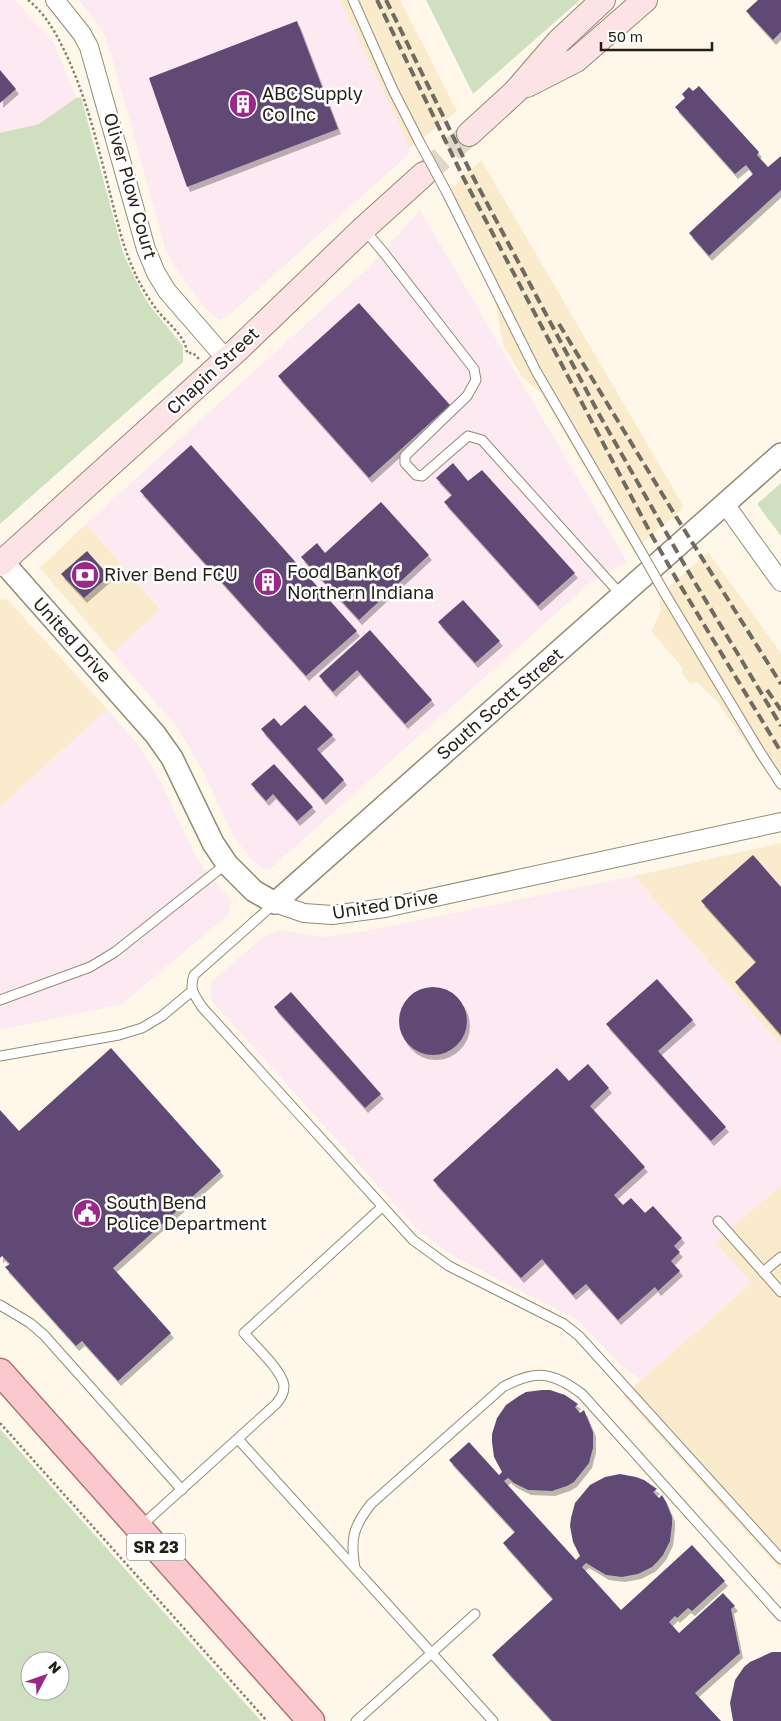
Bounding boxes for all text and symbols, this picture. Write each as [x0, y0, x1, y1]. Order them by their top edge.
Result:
scale bar [601, 20, 712, 52]
text: 50 m [608, 27, 643, 45]
place label: ABC Supply Co Inc [262, 82, 363, 125]
building icon: ABC Supply Co Inc [228, 89, 258, 119]
street label: Oliver Plow Court [100, 110, 162, 261]
street label: Chapin Street [162, 322, 263, 419]
bank icon: River Bend FCU [70, 560, 100, 590]
place label: Food Bank of Northern Indiana [287, 560, 434, 603]
place label: River Bend FCU [104, 563, 238, 585]
building icon: Food Bank of Northern Indiana [253, 567, 283, 597]
street label: United Drive [29, 592, 117, 686]
street label: South Scott Street [432, 642, 567, 764]
street label: United Drive [330, 885, 439, 923]
place label: South Bend Police Department [106, 1191, 267, 1234]
public building icon: South Bend Police Department [72, 1198, 102, 1228]
road number: SR 23 [127, 1534, 185, 1560]
north arrow [20, 1651, 70, 1701]
text: N [45, 1658, 65, 1677]

